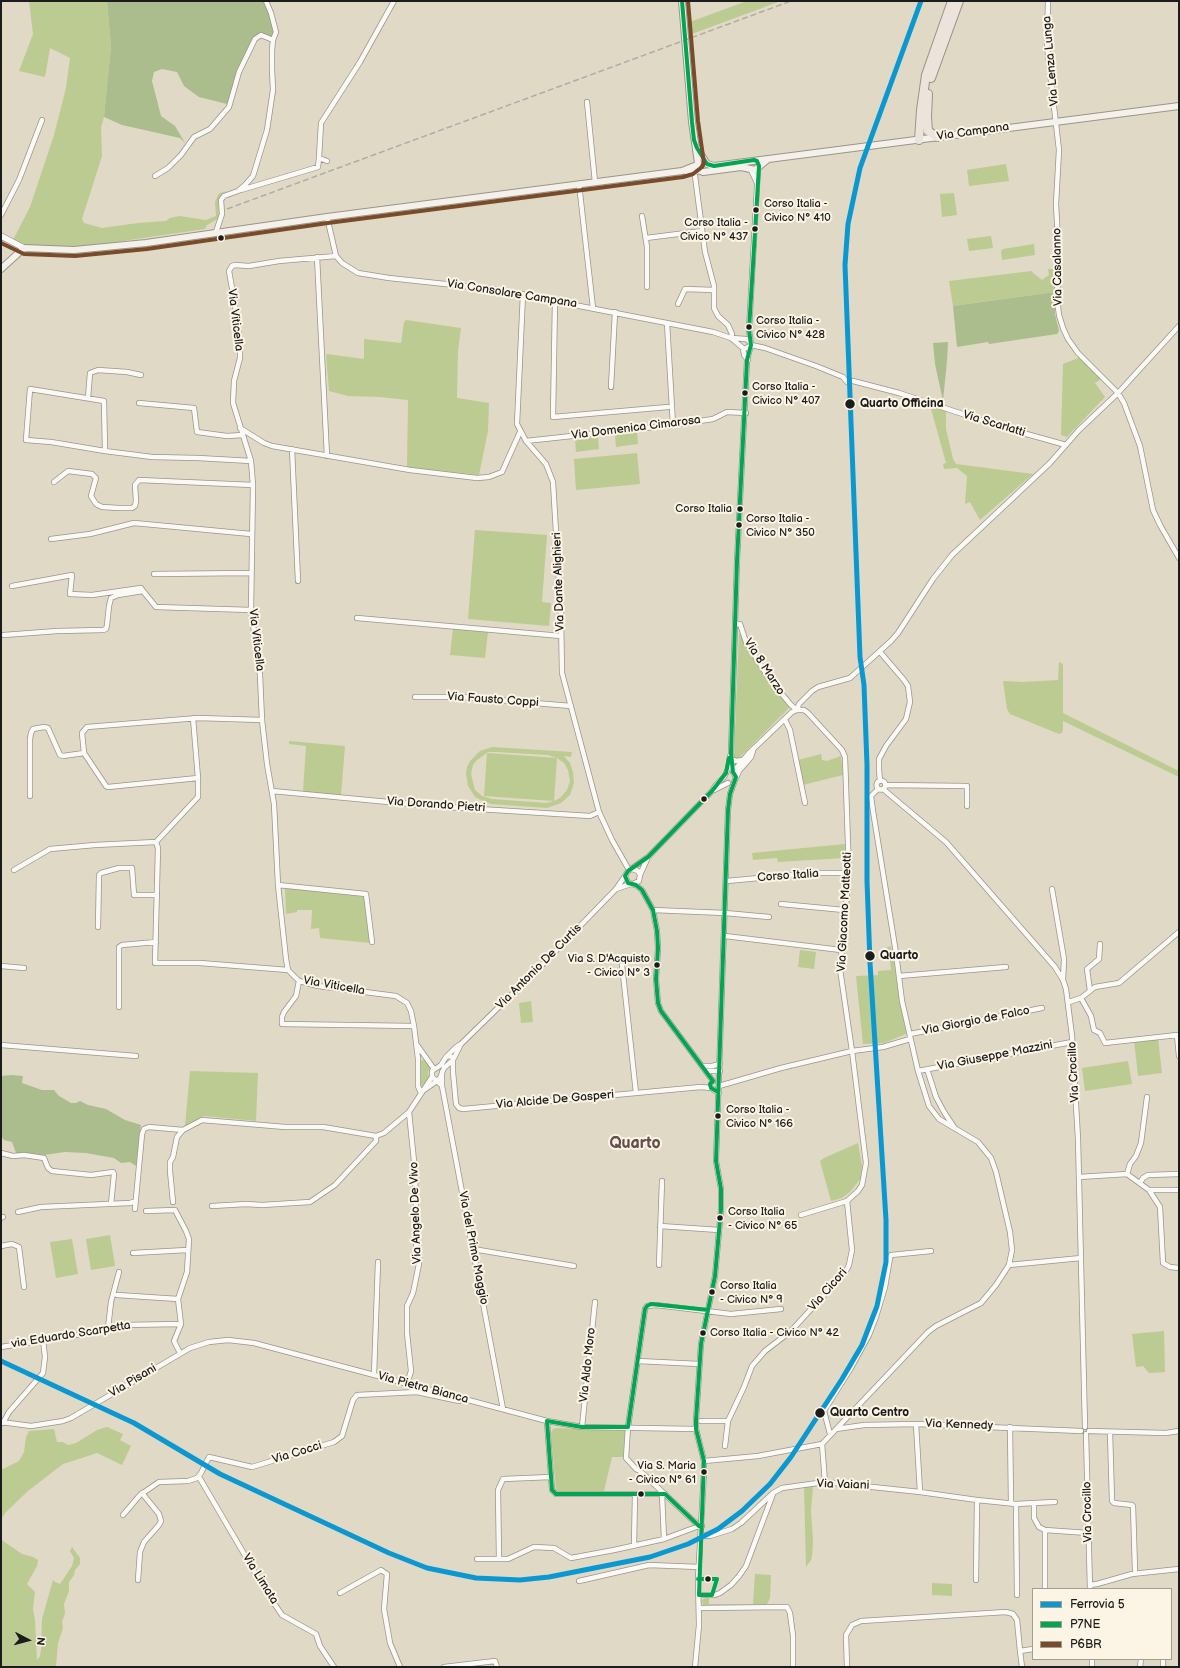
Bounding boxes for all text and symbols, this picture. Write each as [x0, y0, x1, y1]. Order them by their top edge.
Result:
street label: Via Lenza Lunga [1040, 15, 1062, 107]
street label: Via Campana [936, 120, 1010, 144]
place label: Corso Italia - Civico N° 410 [764, 197, 831, 223]
marker: Corso Italia - Civico N° 410 [751, 205, 761, 215]
place label: Corso Italia - Civico N° 437 [680, 216, 748, 242]
marker: Corso Italia - Civico N° 437 [750, 224, 760, 234]
street label: Via Casalanno [1050, 228, 1066, 306]
unlabelled marker [216, 233, 226, 243]
street label: Via Consolare Campana [446, 277, 578, 311]
street label: Via Viticella [224, 288, 246, 352]
place label: Corso Italia - Civico N° 428 [756, 314, 825, 340]
marker: Corso Italia - Civico N° 428 [744, 322, 754, 332]
place label: Corso Italia - Civico N° 407 [752, 380, 820, 406]
marker: Corso Italia - Civico N° 407 [740, 388, 750, 398]
marker: Quarto Officina [843, 397, 857, 411]
place label: Quarto Officina [860, 397, 944, 411]
street label: Via Scarlatti [961, 408, 1027, 440]
street label: Via Domenica Cimarosa [570, 413, 702, 443]
place label: Corso Italia [675, 502, 732, 516]
marker: Corso Italia [735, 504, 745, 514]
place label: Corso Italia - Civico N° 350 [746, 512, 815, 538]
marker: Corso Italia - Civico N° 350 [734, 520, 744, 530]
street label: Via Dante Alighieri [550, 532, 568, 632]
street label: Via Viticella [245, 608, 267, 672]
street label: Via 8 Marzo [740, 636, 788, 698]
street label: Via Fausto Coppi [447, 690, 539, 710]
street label: Via Dorando Pietri [386, 794, 486, 816]
unlabelled marker [699, 794, 709, 804]
street label: Via Giacomo Matteotti [835, 852, 855, 972]
street label: Corso Italia [757, 867, 819, 885]
street label: Via Antonio De Curtis [493, 921, 585, 1013]
marker: Quarto [863, 949, 877, 963]
place label: Quarto [880, 949, 918, 963]
place label: Via S. D'Acquisto - Civico N° 3 [568, 952, 650, 978]
marker: Via S. D'Acquisto - Civico N° 3 [652, 960, 662, 970]
street label: Via Viticella [302, 973, 366, 999]
street label: Via Giorgio de Falco [921, 1003, 1031, 1039]
street label: Via Giuseppe Mazzini [936, 1038, 1054, 1074]
street label: Via Crocillo [1065, 1041, 1083, 1103]
street label: Via Alcide De Gasperi [495, 1088, 615, 1112]
place label: Corso Italia - Civico N° 166 [726, 1103, 793, 1129]
marker: Corso Italia - Civico N° 166 [713, 1111, 723, 1121]
district label: Quarto [609, 1134, 661, 1154]
street label: Via Angelo De Vivo [407, 1162, 425, 1264]
street label: Via del Primo Maggio [455, 1190, 491, 1306]
place label: Corso Italia - Civico N° 65 [728, 1205, 797, 1231]
marker: Corso Italia - Civico N° 65 [715, 1213, 725, 1223]
street label: Via Cicori [806, 1266, 850, 1314]
place label: Corso Italia - Civico N° 9 [720, 1279, 783, 1305]
marker: Corso Italia - Civico N° 9 [707, 1287, 717, 1297]
street label: via Eduardo Scarpetta [10, 1318, 132, 1352]
place label: Corso Italia - Civico N° 42 [710, 1326, 839, 1340]
street label: Via Aldo Moro [577, 1327, 599, 1403]
marker: Corso Italia - Civico N° 42 [698, 1328, 708, 1338]
street label: Via Pisani [107, 1361, 159, 1401]
street label: Via Pietra Bianca [376, 1369, 470, 1407]
marker: Quarto Centro [813, 1406, 827, 1420]
place label: Quarto Centro [830, 1406, 909, 1420]
street label: Via Kennedy [925, 1417, 993, 1433]
street label: Via Cocci [270, 1439, 324, 1467]
place label: Via S. Maria - Civico N° 61 [629, 1459, 696, 1485]
marker: Via S. Maria - Civico N° 61 [699, 1467, 709, 1477]
street label: Via Vaiani [816, 1477, 870, 1493]
street label: Via Crocillo [1080, 1481, 1096, 1543]
unlabelled marker [636, 1489, 646, 1499]
street label: Via Limata [239, 1551, 281, 1607]
unlabelled marker [703, 1574, 713, 1584]
legend [1032, 1588, 1172, 1660]
text: Ferrovia 5 [1070, 1597, 1125, 1612]
text: P7NE [1070, 1617, 1100, 1632]
north arrow [8, 1620, 48, 1660]
text: N [34, 1637, 47, 1646]
text: P6BR [1070, 1637, 1102, 1652]

